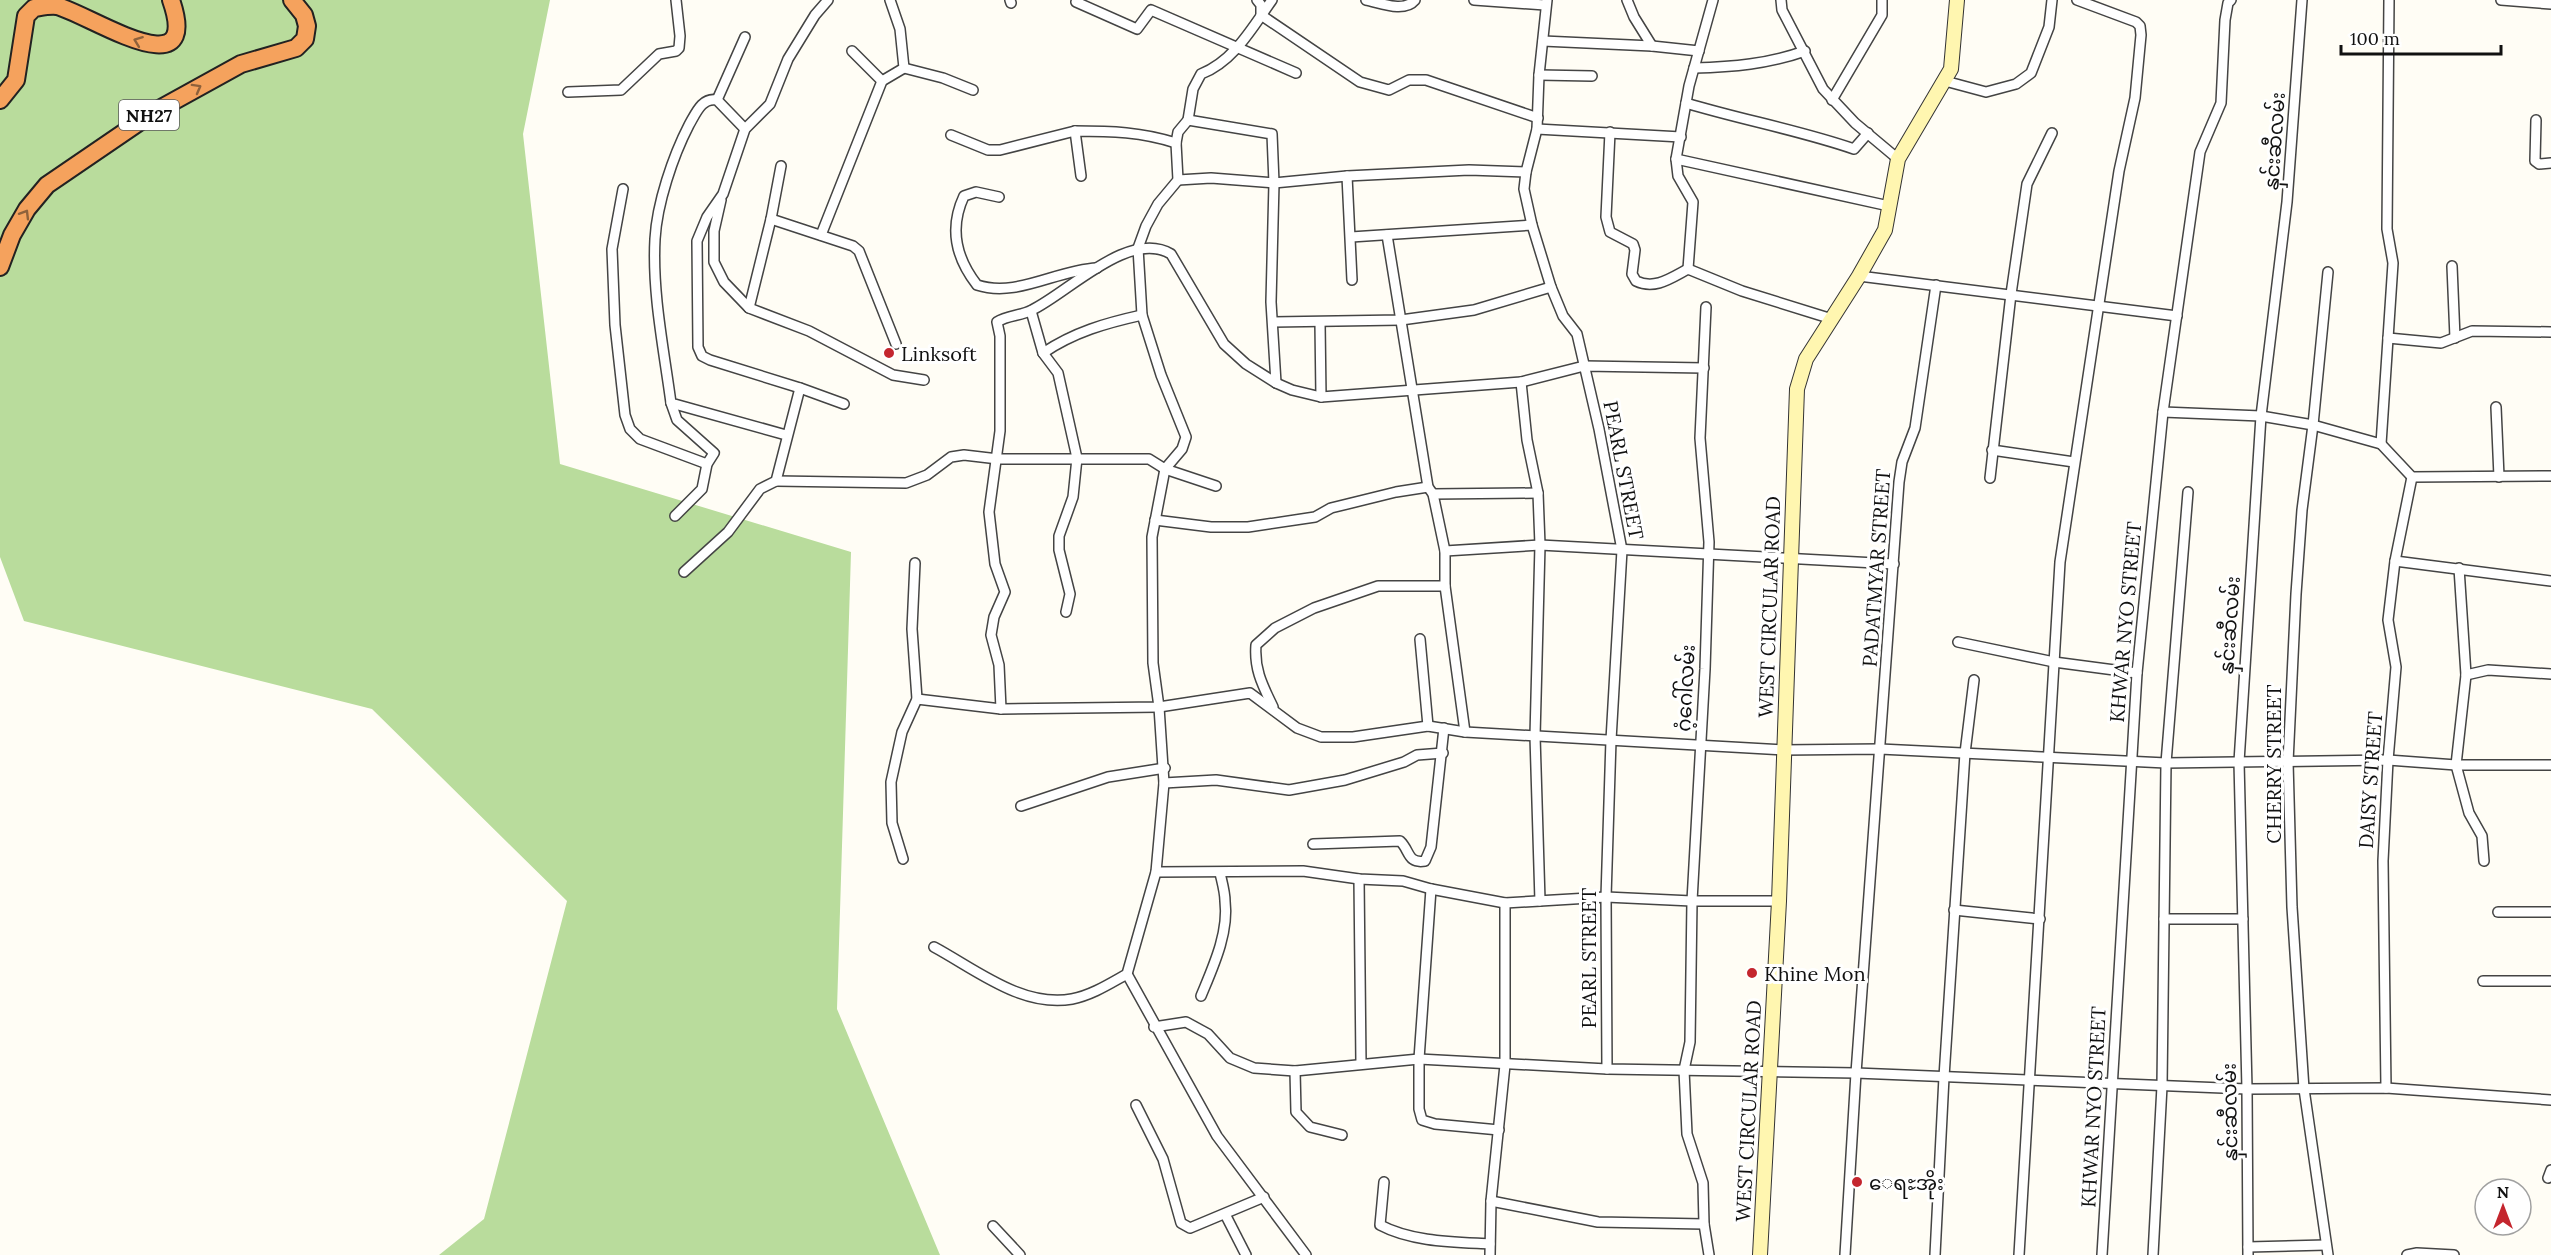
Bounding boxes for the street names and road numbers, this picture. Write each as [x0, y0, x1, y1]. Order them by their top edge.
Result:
street label: နှင်းဆီလမ်း [2257, 91, 2295, 191]
road number: NH27 [119, 100, 179, 130]
street label: PEARL STREET [1598, 399, 1650, 542]
street label: PADATMYAR STREET [1857, 468, 1895, 668]
street label: WEST CIRCULAR ROAD [1753, 496, 1785, 718]
street label: KHWAR NYO STREET [2104, 520, 2146, 724]
street label: နှင်းဆီလမ်း [2212, 575, 2250, 675]
street label: ဂံ့ဂေါ်လမ်း [1669, 644, 1702, 732]
street label: CHERRY STREET [2261, 684, 2286, 844]
street label: DAISY STREET [2353, 710, 2387, 849]
street label: PEARL STREET [1576, 887, 1601, 1028]
street label: WEST CIRCULAR ROAD [1730, 1000, 1766, 1222]
street label: KHWAR NYO STREET [2075, 1005, 2111, 1208]
street label: နှင်းဆီလမ်း [2215, 1063, 2247, 1161]

